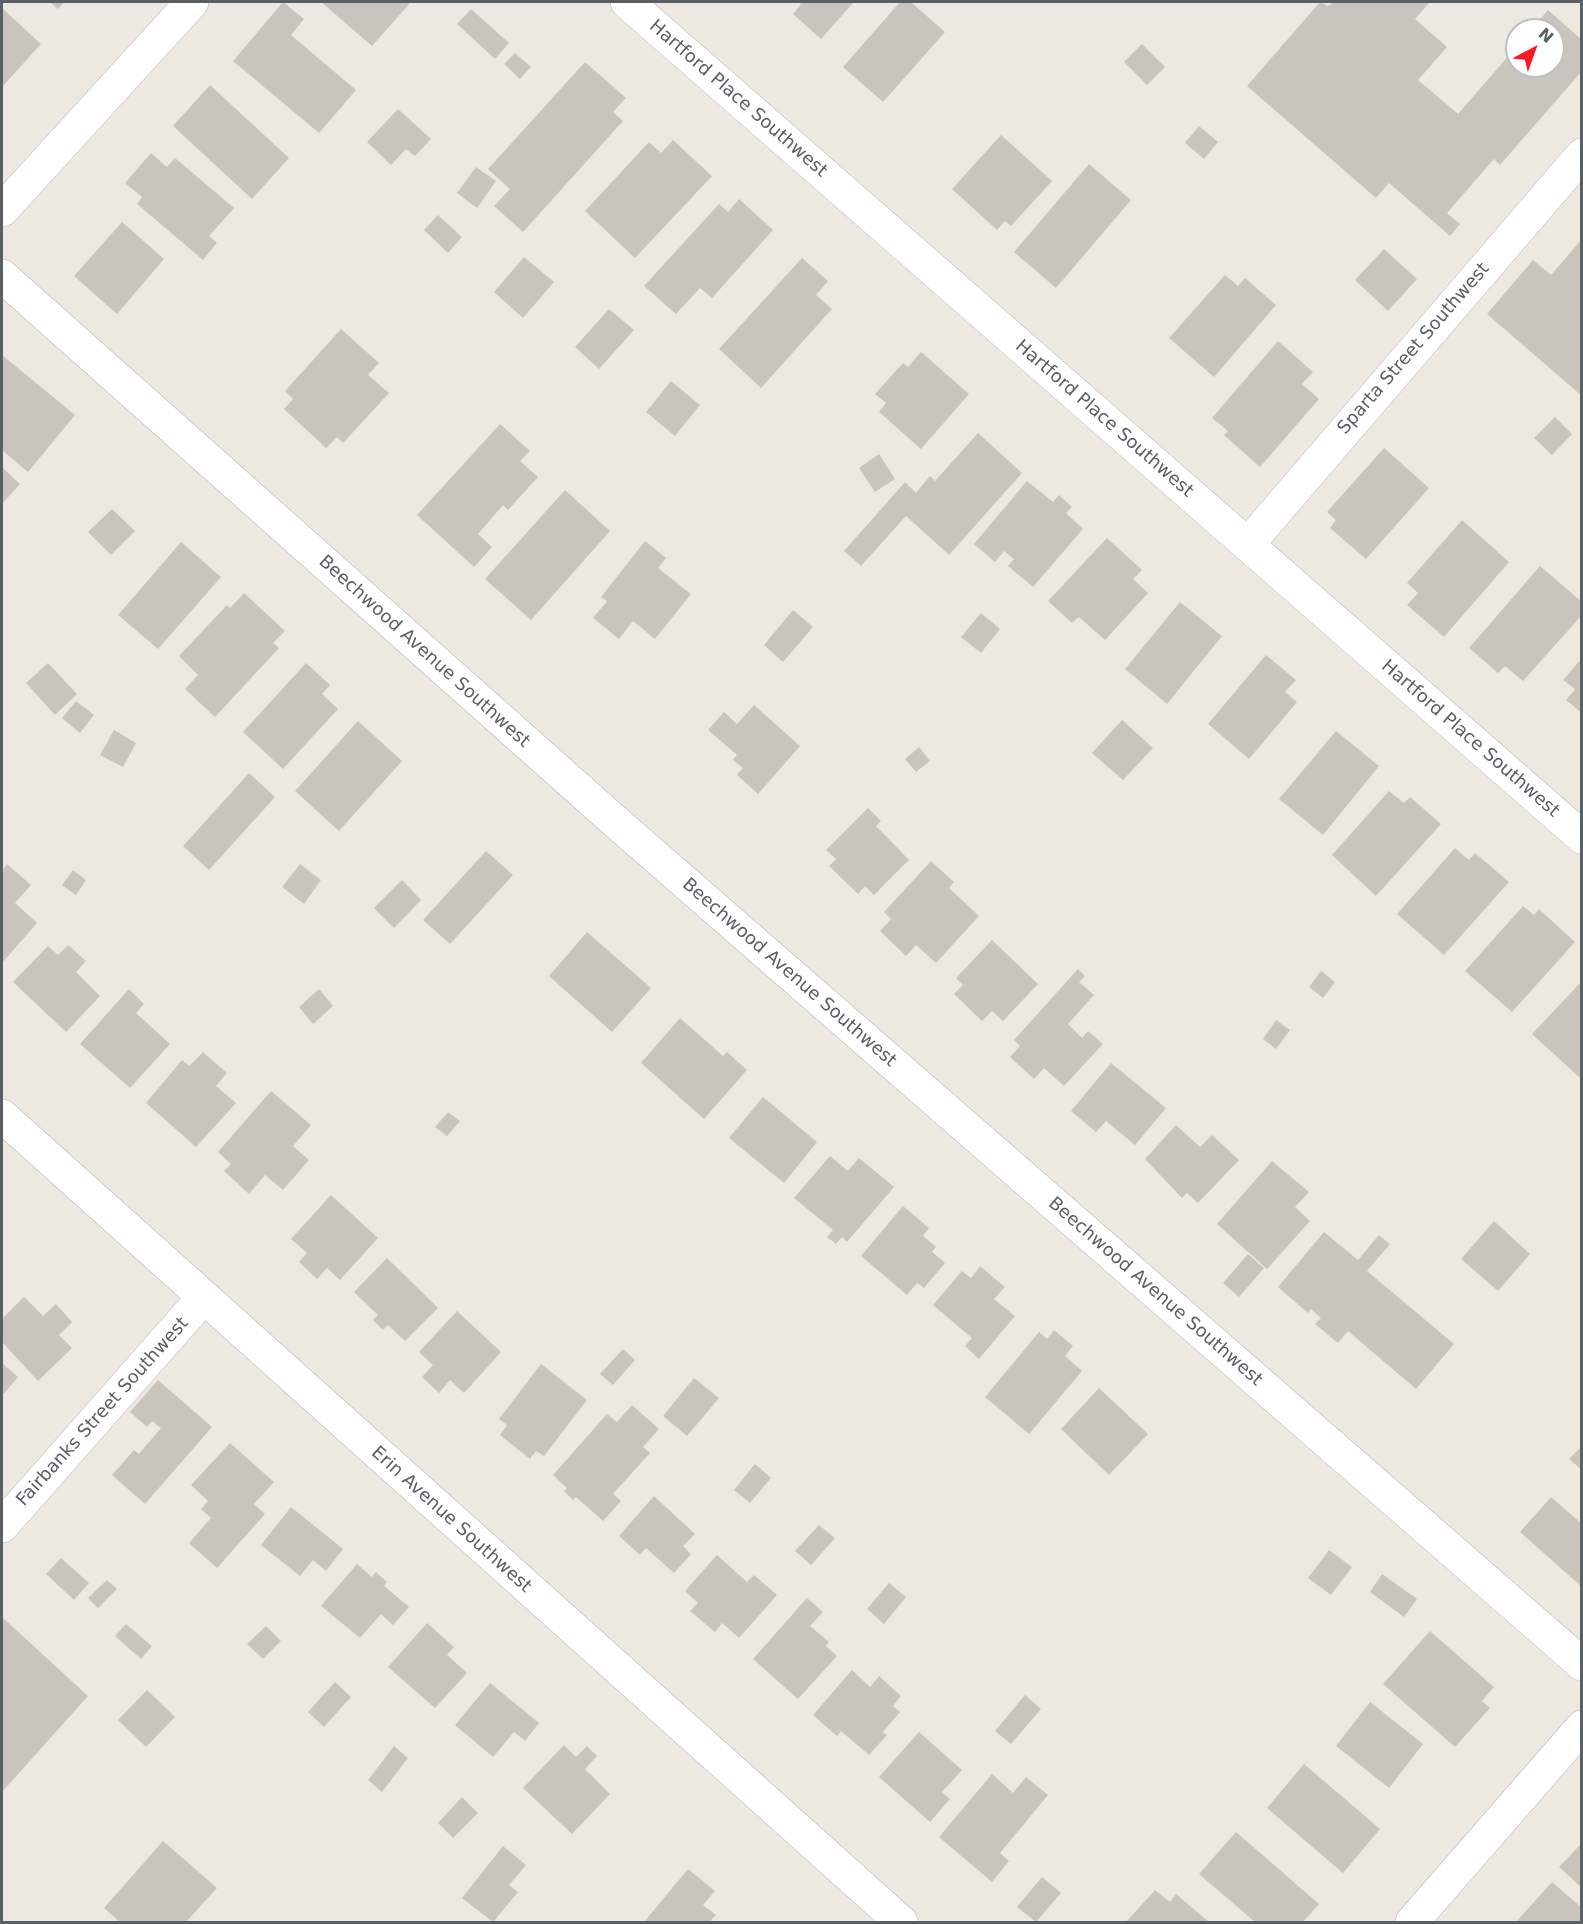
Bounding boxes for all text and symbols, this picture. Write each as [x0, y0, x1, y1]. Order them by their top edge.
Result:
street label: Hartford Place Southwest [645, 16, 831, 182]
north arrow [1505, 18, 1565, 78]
text: N [1535, 24, 1557, 47]
street label: Sparta Street Southwest [1334, 259, 1494, 439]
street label: Hartford Place Southwest [1011, 336, 1197, 502]
street label: Beechwood Avenue Southwest [314, 551, 534, 753]
street label: Hartford Place Southwest [1377, 656, 1563, 822]
street label: Beechwood Avenue Southwest [677, 874, 901, 1072]
street label: Beechwood Avenue Southwest [1043, 1193, 1267, 1391]
street label: Fairbanks Street Southwest [13, 1313, 193, 1511]
street label: Erin Avenue Southwest [366, 1442, 536, 1598]

